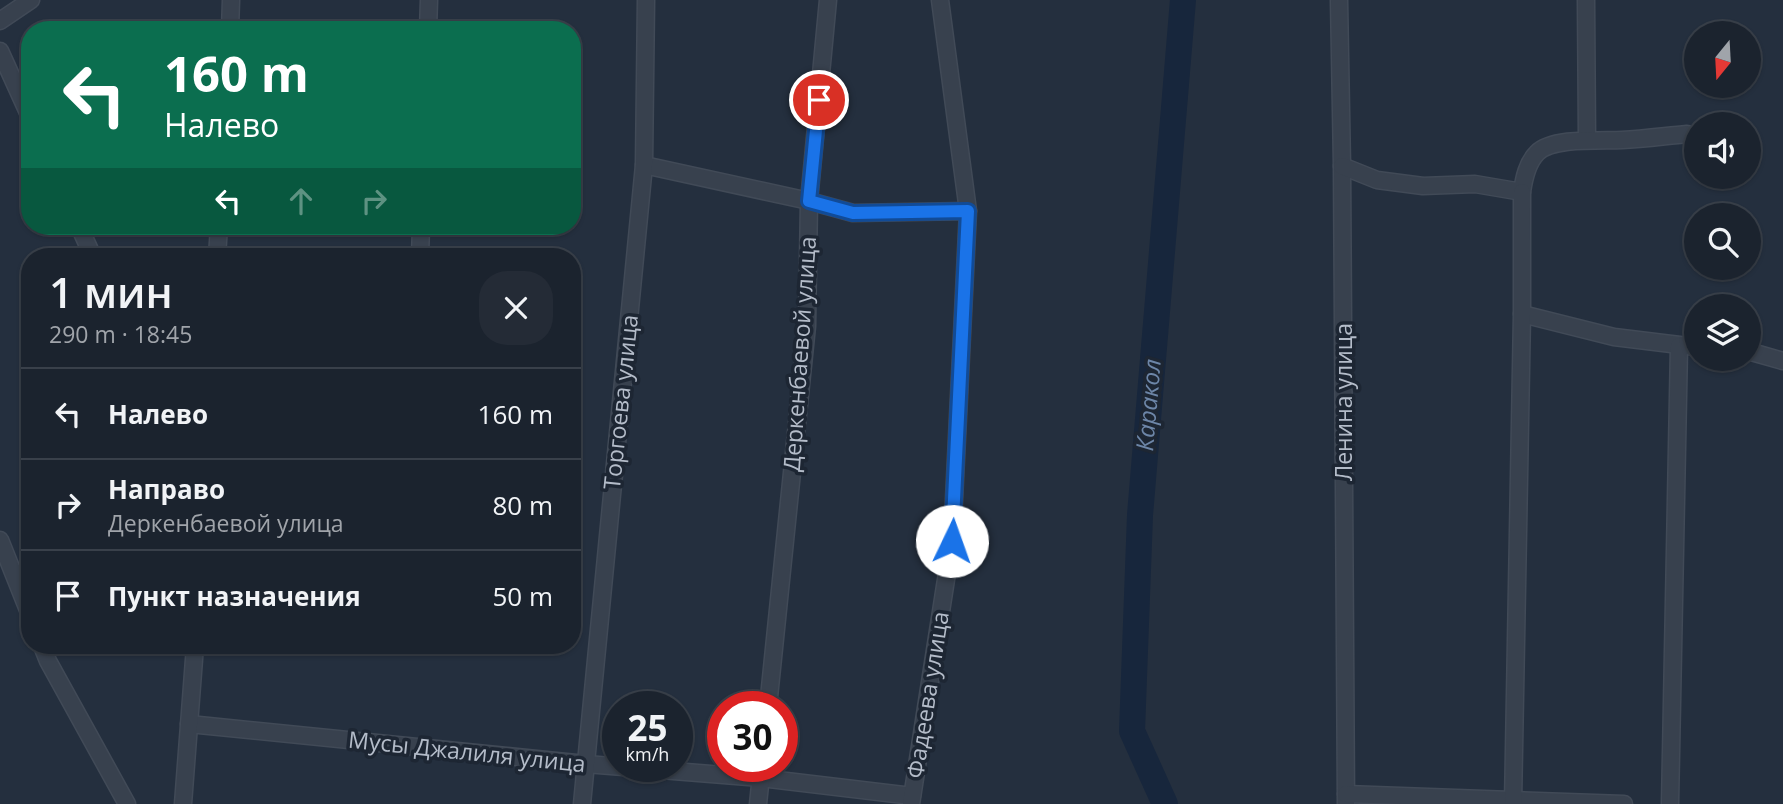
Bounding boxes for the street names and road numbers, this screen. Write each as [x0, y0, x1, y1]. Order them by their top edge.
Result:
street label: Деркенбаевой улица [775, 235, 823, 473]
street label: Торгоева улица [595, 313, 645, 491]
street label: Ленина улица [1327, 323, 1359, 481]
street label: Фадеева улица [898, 609, 956, 781]
street label: Мусы Джалиля улица [347, 723, 587, 779]

